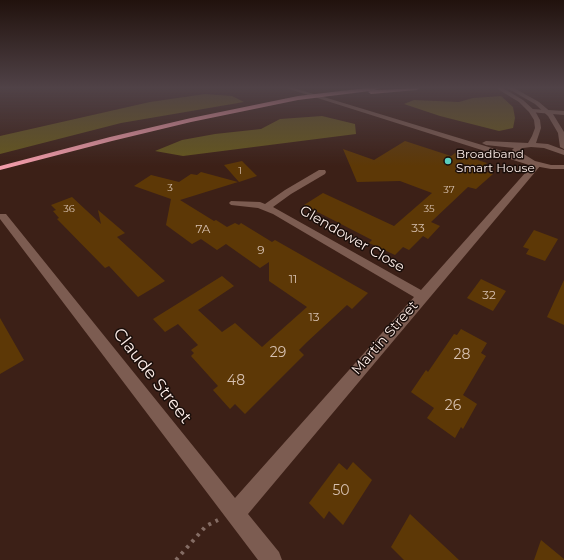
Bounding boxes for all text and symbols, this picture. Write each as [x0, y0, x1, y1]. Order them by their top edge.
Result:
place label: Broadband Smart House [456, 147, 535, 175]
marker: Broadband Smart House [443, 156, 453, 166]
house number: 1 [238, 165, 242, 177]
house number: 3 [167, 182, 173, 194]
house number: 37 [443, 184, 455, 196]
street label: Glendower Close [297, 202, 407, 276]
house number: 36 [63, 203, 75, 215]
house number: 35 [423, 203, 435, 215]
house number: 33 [411, 221, 425, 235]
house number: 7A [196, 222, 210, 236]
house number: 9 [257, 243, 265, 257]
house number: 11 [289, 272, 297, 286]
house number: 32 [482, 288, 496, 302]
street label: Martin Street [348, 298, 422, 378]
house number: 13 [308, 310, 320, 324]
street label: Claude Street [108, 324, 196, 428]
house number: 29 [270, 345, 286, 361]
house number: 28 [454, 347, 470, 363]
house number: 48 [227, 373, 245, 389]
house number: 26 [445, 398, 461, 414]
house number: 50 [332, 483, 350, 499]

